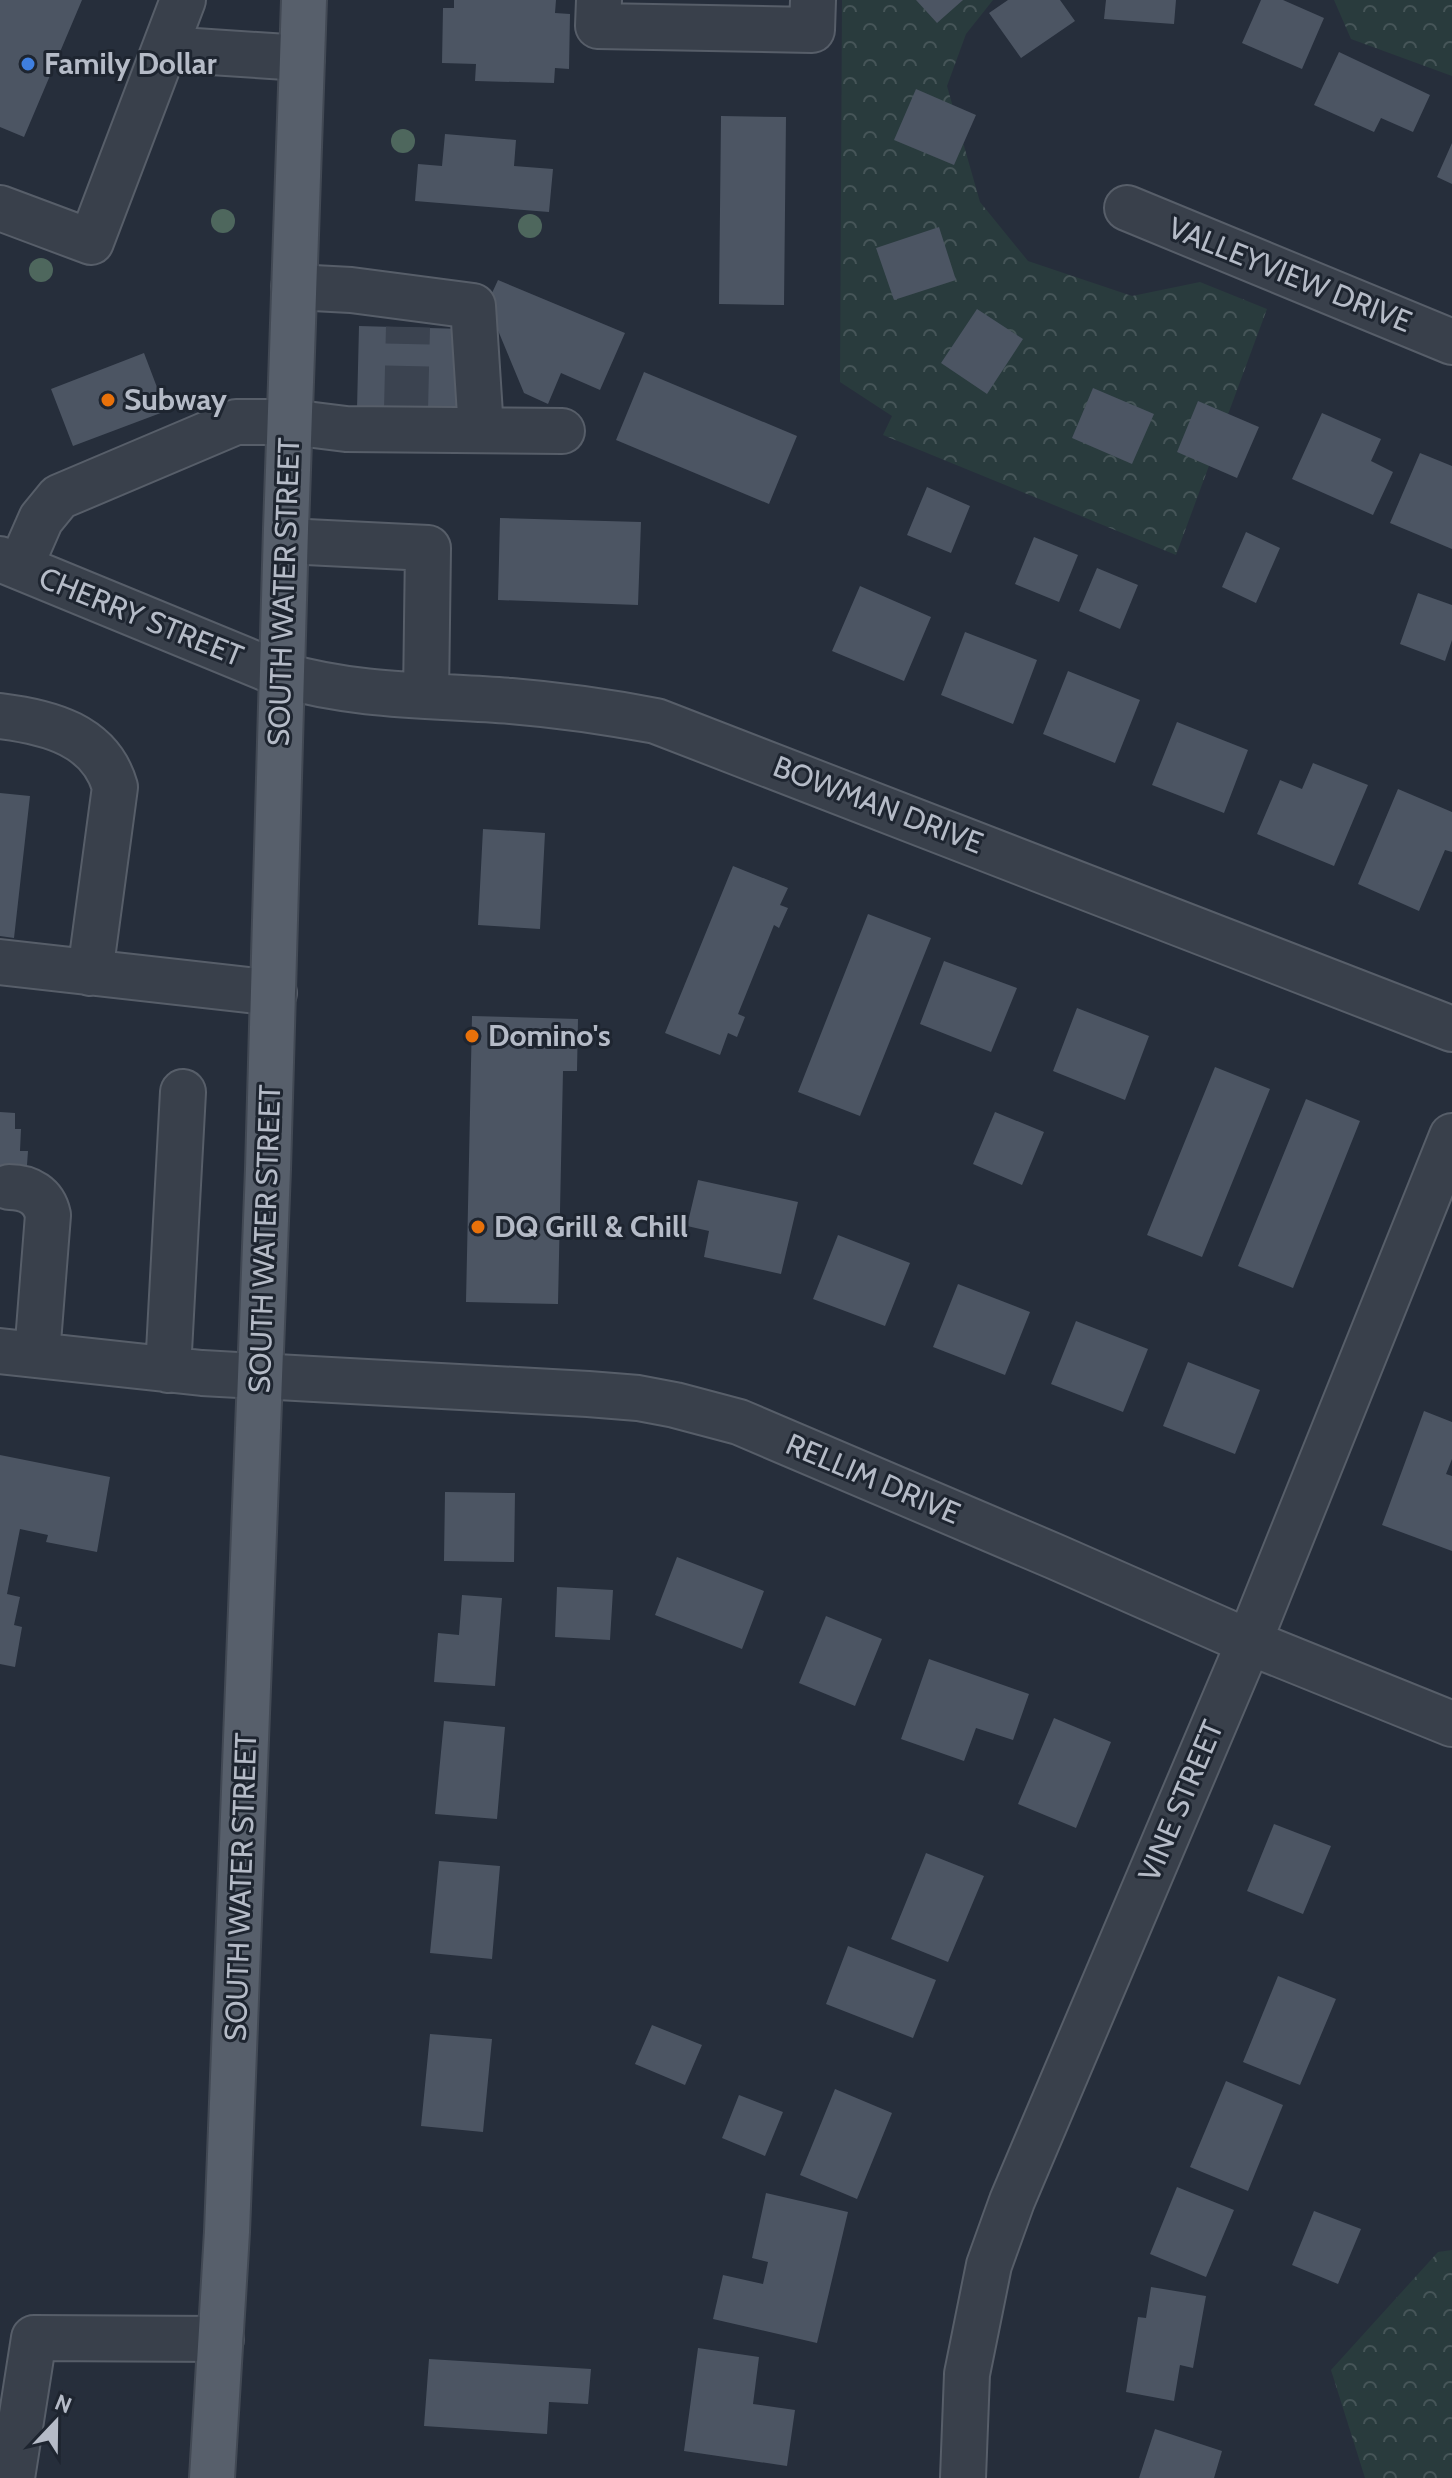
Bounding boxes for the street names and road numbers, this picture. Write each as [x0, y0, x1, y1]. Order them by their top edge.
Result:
street label: VALLEYVIEW DRIVE [1163, 209, 1417, 340]
street label: SOUTH WATER STREET [260, 437, 307, 747]
street label: CHERRY STREET [34, 559, 249, 674]
street label: BOWMAN DRIVE [768, 748, 988, 862]
street label: SOUTH WATER STREET [241, 1084, 288, 1394]
street label: RELLIM DRIVE [780, 1425, 966, 1532]
street label: VINE STREET [1130, 1715, 1231, 1887]
street label: SOUTH WATER STREET [217, 1732, 264, 2042]

